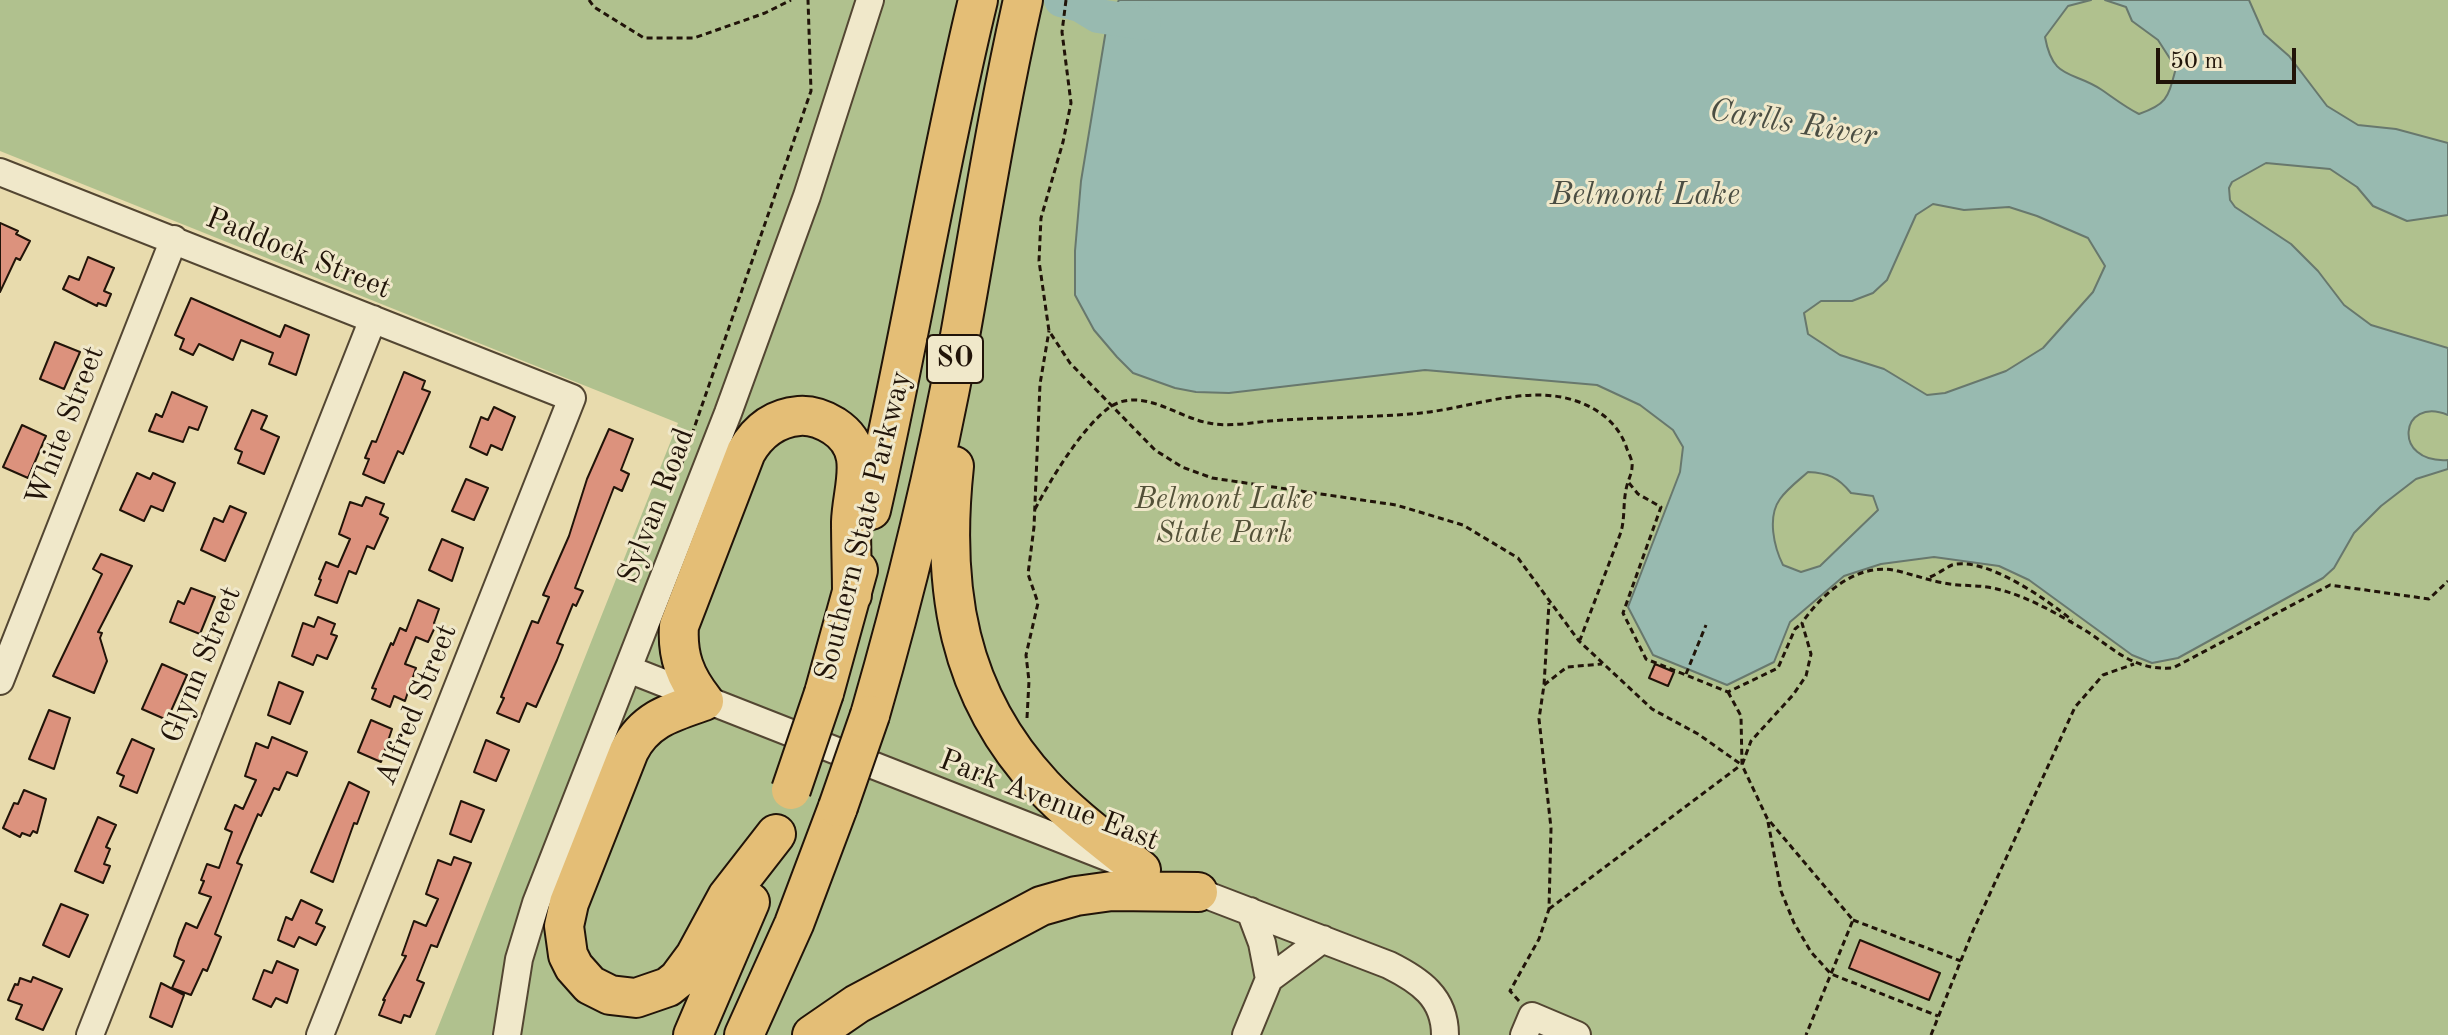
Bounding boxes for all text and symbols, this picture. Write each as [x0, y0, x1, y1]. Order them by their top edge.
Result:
scale bar [2160, 32, 2300, 82]
text: 50 m [2170, 50, 2224, 74]
water label: Carlls River [1707, 92, 1879, 156]
water label: Belmont Lake [1550, 177, 1740, 215]
street label: Paddock Street [200, 200, 396, 308]
road number: SO [927, 335, 983, 383]
street label: White Street [19, 341, 113, 511]
street label: Southern State Parkway [808, 367, 920, 685]
street label: Sylvan Road [611, 423, 703, 589]
park label: Belmont Lake State Park [1135, 482, 1313, 552]
street label: Glynn Street [154, 581, 250, 749]
street label: Alfred Street [368, 619, 466, 791]
street label: Park Avenue East [934, 742, 1164, 860]

